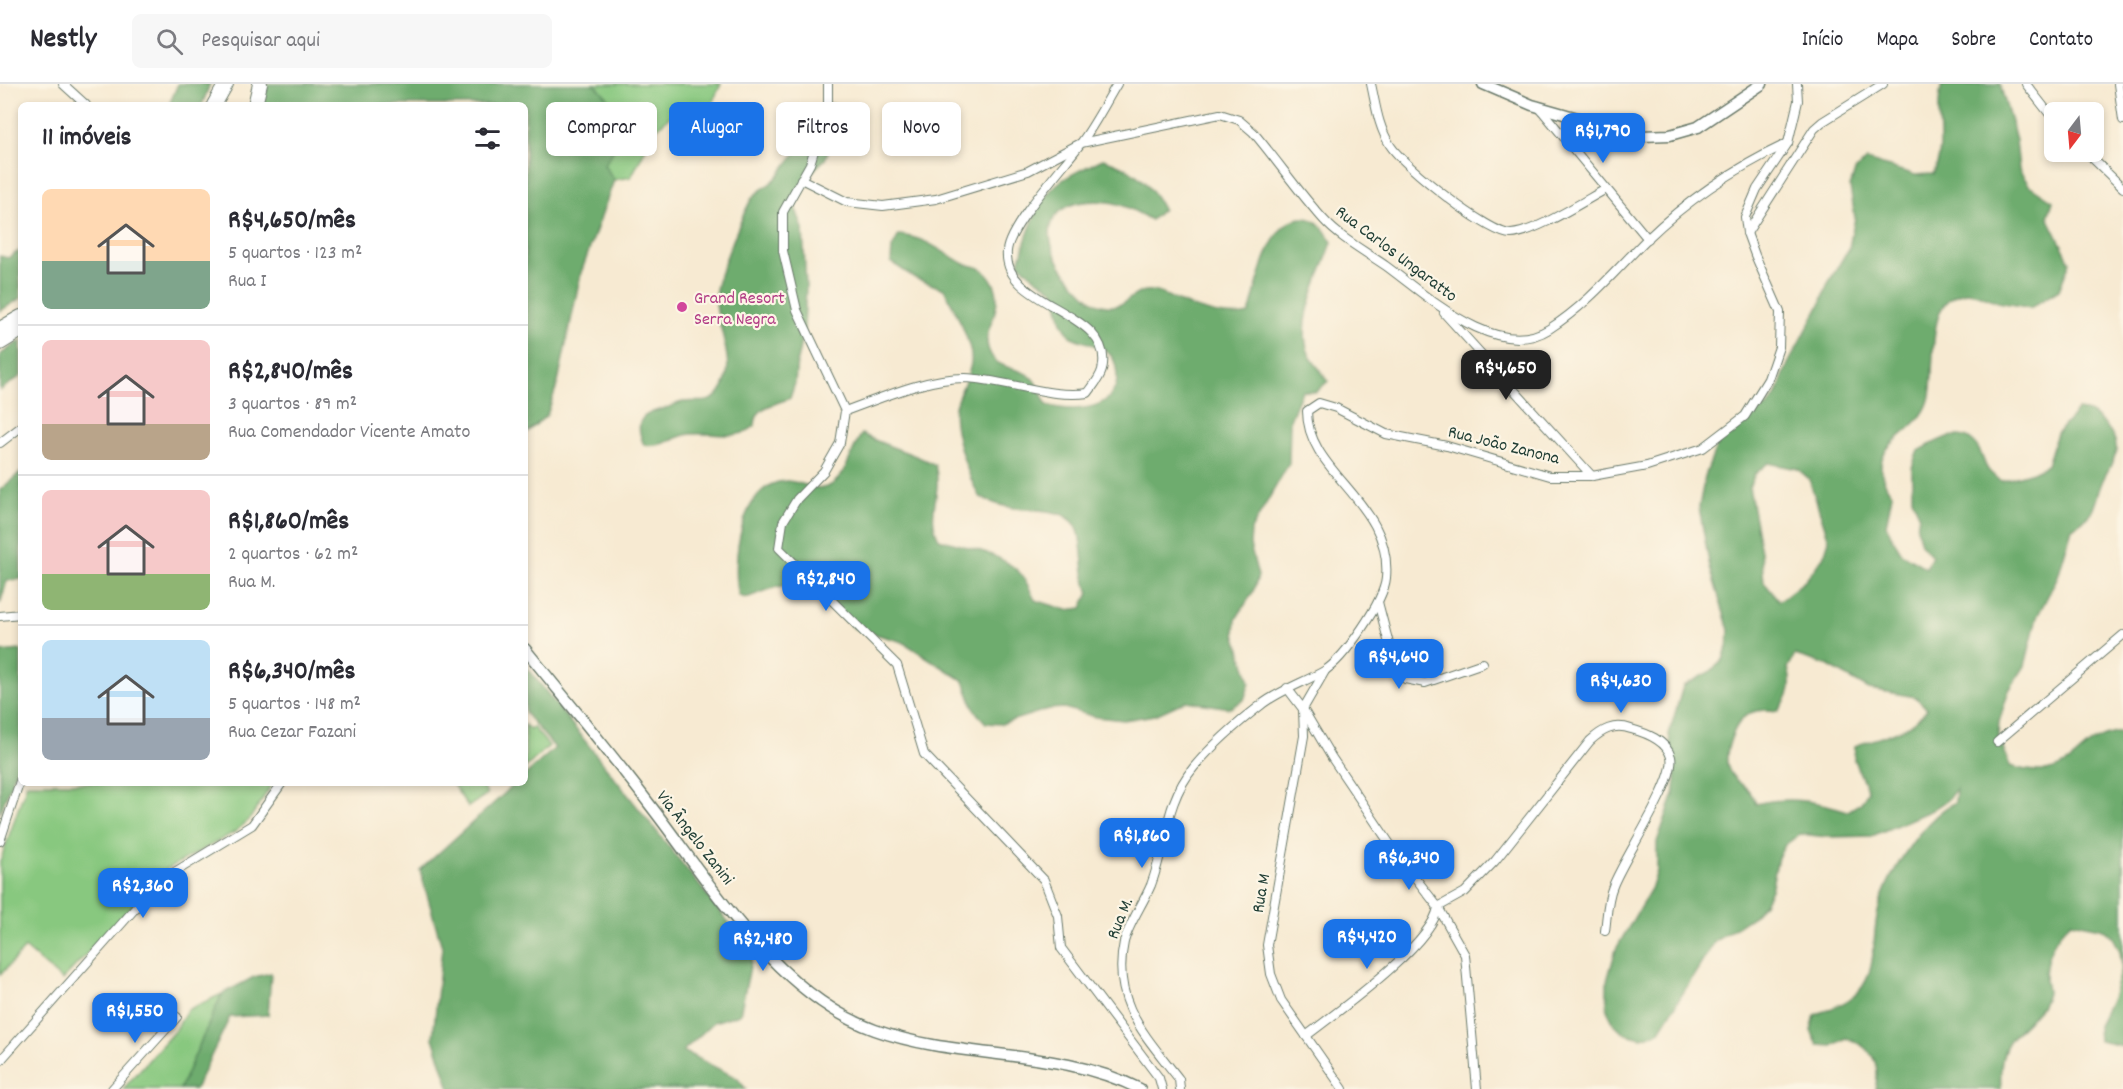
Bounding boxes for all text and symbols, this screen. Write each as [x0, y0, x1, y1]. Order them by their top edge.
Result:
search box [132, 14, 552, 68]
text: Nestly [30, 21, 96, 61]
icon: search [153, 25, 186, 58]
text: Pesquisar aqui [201, 26, 320, 57]
text: Início [1802, 26, 1843, 56]
text: Mapa [1876, 26, 1918, 56]
text: Sobre [1951, 26, 1996, 56]
text: Contato [2029, 26, 2093, 56]
chip: Comprar [546, 102, 657, 156]
chip: Alugar [669, 102, 764, 156]
chip: Filtros [776, 102, 870, 156]
chip: Novo [882, 102, 961, 156]
north arrow [2044, 102, 2104, 162]
map controls [2044, 102, 2104, 162]
pin: R$1,790 [1548, 113, 1658, 164]
text: R$1,790 [1575, 118, 1631, 146]
text: 11 imóveis [42, 120, 132, 157]
icon: filters [471, 122, 504, 155]
street label: Rua Carlos Ungaratto [1329, 201, 1462, 309]
text: R$4,650/mês [228, 203, 356, 240]
icon: home [90, 213, 162, 285]
text: 5 quartos · 123 m² [228, 240, 362, 268]
text: Rua I [228, 268, 267, 296]
place label: Grand Resort Serra Negra [694, 287, 785, 333]
marker: Grand Resort Serra Negra [675, 300, 689, 314]
pin: R$4,650 [1451, 350, 1561, 401]
text: R$2,840/mês [228, 354, 353, 391]
text: R$4,650 [1475, 355, 1537, 383]
icon: home [90, 364, 162, 436]
text: 3 quartos · 89 m² [228, 391, 357, 419]
text: Rua Comendador Vicente Amato [228, 419, 470, 447]
street label: Rua João Zanona [1445, 420, 1562, 473]
text: R$1,860/mês [228, 504, 349, 541]
icon: home [90, 514, 162, 586]
text: 2 quartos · 62 m² [228, 541, 358, 569]
pin: R$2,840 [771, 561, 881, 612]
text: R$2,840 [796, 566, 856, 594]
text: Rua M. [228, 569, 275, 597]
pin: R$4,640 [1344, 639, 1454, 690]
text: R$4,640 [1369, 644, 1429, 672]
text: R$6,340/mês [228, 654, 355, 691]
pin: R$4,630 [1566, 663, 1676, 714]
icon: home [90, 664, 162, 736]
text: R$4,630 [1590, 668, 1652, 696]
text: 5 quartos · 148 m² [228, 691, 361, 719]
text: Rua Cezar Fazani [228, 719, 356, 747]
street label: Via Ângelo Zanini [649, 786, 739, 891]
pin: R$1,860 [1087, 818, 1197, 869]
text: R$1,860 [1114, 823, 1170, 851]
pin: R$6,340 [1354, 840, 1464, 891]
text: R$6,340 [1378, 845, 1440, 873]
pin: R$2,360 [88, 868, 198, 919]
street label: Rua M [1247, 872, 1278, 915]
text: R$2,360 [112, 873, 174, 901]
street label: Rua M. [1102, 894, 1141, 943]
pin: R$4,420 [1312, 919, 1422, 970]
pin: R$2,480 [708, 921, 818, 972]
text: R$4,420 [1337, 924, 1397, 952]
text: R$2,480 [733, 926, 793, 954]
pin: R$1,550 [80, 993, 190, 1044]
text: R$1,550 [106, 998, 164, 1026]

